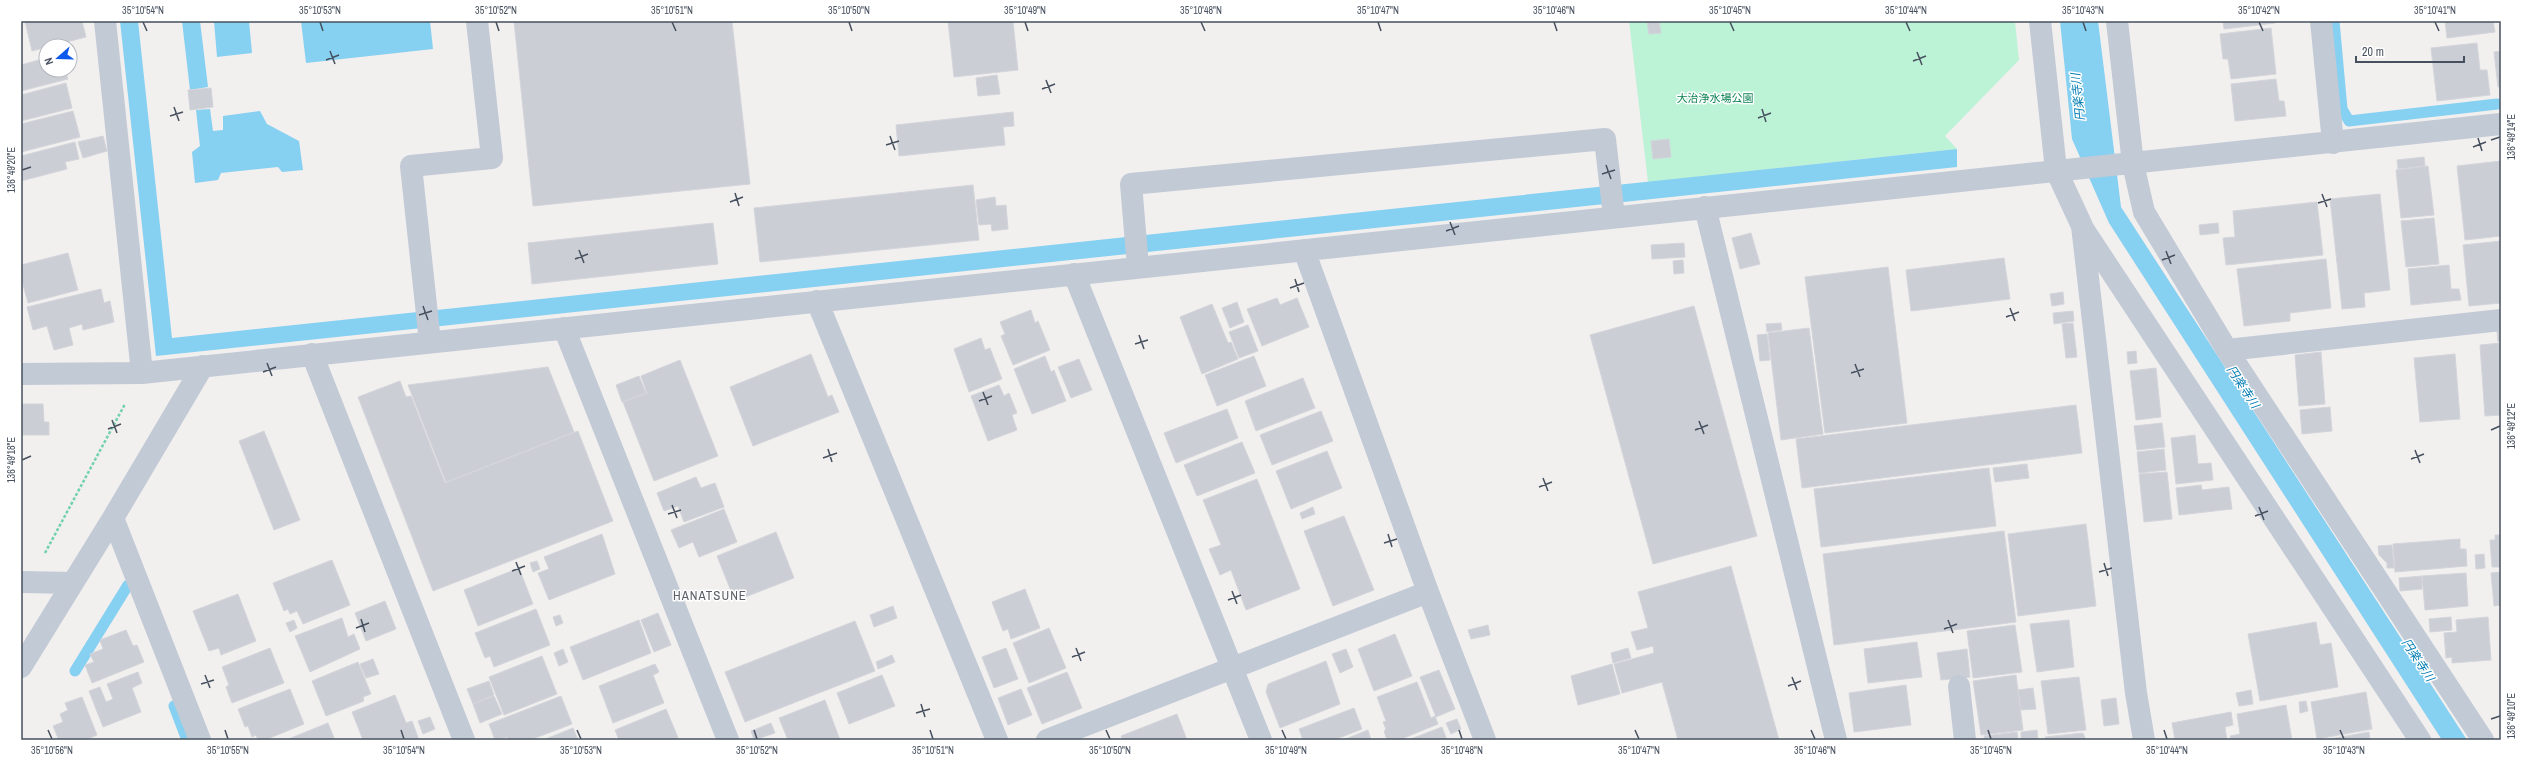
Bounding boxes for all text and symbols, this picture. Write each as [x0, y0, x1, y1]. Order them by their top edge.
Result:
text: 35°10'54"N [122, 4, 164, 17]
text: 35°10'53"N [299, 4, 341, 17]
text: 35°10'52"N [475, 4, 517, 17]
text: 35°10'51"N [651, 4, 693, 17]
text: 35°10'50"N [828, 4, 870, 17]
text: 35°10'49"N [1004, 4, 1046, 17]
text: 35°10'48"N [1180, 4, 1222, 17]
text: 35°10'47"N [1357, 4, 1399, 17]
text: 35°10'46"N [1533, 4, 1575, 17]
text: 35°10'45"N [1709, 4, 1751, 17]
text: 35°10'44"N [1885, 4, 1927, 17]
text: 35°10'43"N [2062, 4, 2104, 17]
text: 35°10'42"N [2238, 4, 2280, 17]
text: 35°10'41"N [2414, 4, 2456, 17]
north arrow [38, 38, 78, 78]
scale bar [2356, 38, 2464, 64]
text: 20 m [2362, 44, 2384, 60]
text: N [41, 56, 56, 67]
water label: 円楽寺川 [2067, 70, 2088, 122]
park label: 大治浄水場公園 [1677, 91, 1754, 105]
text: 136°49'14"E [2505, 114, 2518, 160]
text: 136°49'20"E [5, 147, 18, 193]
water label: 円楽寺川 [2223, 363, 2264, 413]
text: 136°49'12"E [2505, 403, 2518, 449]
text: 136°49'18"E [5, 437, 18, 483]
district label: HANATSUNE [673, 587, 747, 604]
water label: 円楽寺川 [2398, 636, 2439, 686]
text: 136°49'10"E [2505, 693, 2518, 739]
text: 35°10'56"N [31, 744, 73, 757]
text: 35°10'55"N [207, 744, 249, 757]
text: 35°10'54"N [383, 744, 425, 757]
text: 35°10'53"N [560, 744, 602, 757]
text: 35°10'52"N [736, 744, 778, 757]
text: 35°10'51"N [912, 744, 954, 757]
text: 35°10'50"N [1089, 744, 1131, 757]
text: 35°10'49"N [1265, 744, 1307, 757]
text: 35°10'48"N [1441, 744, 1483, 757]
text: 35°10'47"N [1618, 744, 1660, 757]
text: 35°10'46"N [1794, 744, 1836, 757]
text: 35°10'45"N [1970, 744, 2012, 757]
text: 35°10'44"N [2146, 744, 2188, 757]
text: 35°10'43"N [2323, 744, 2365, 757]

